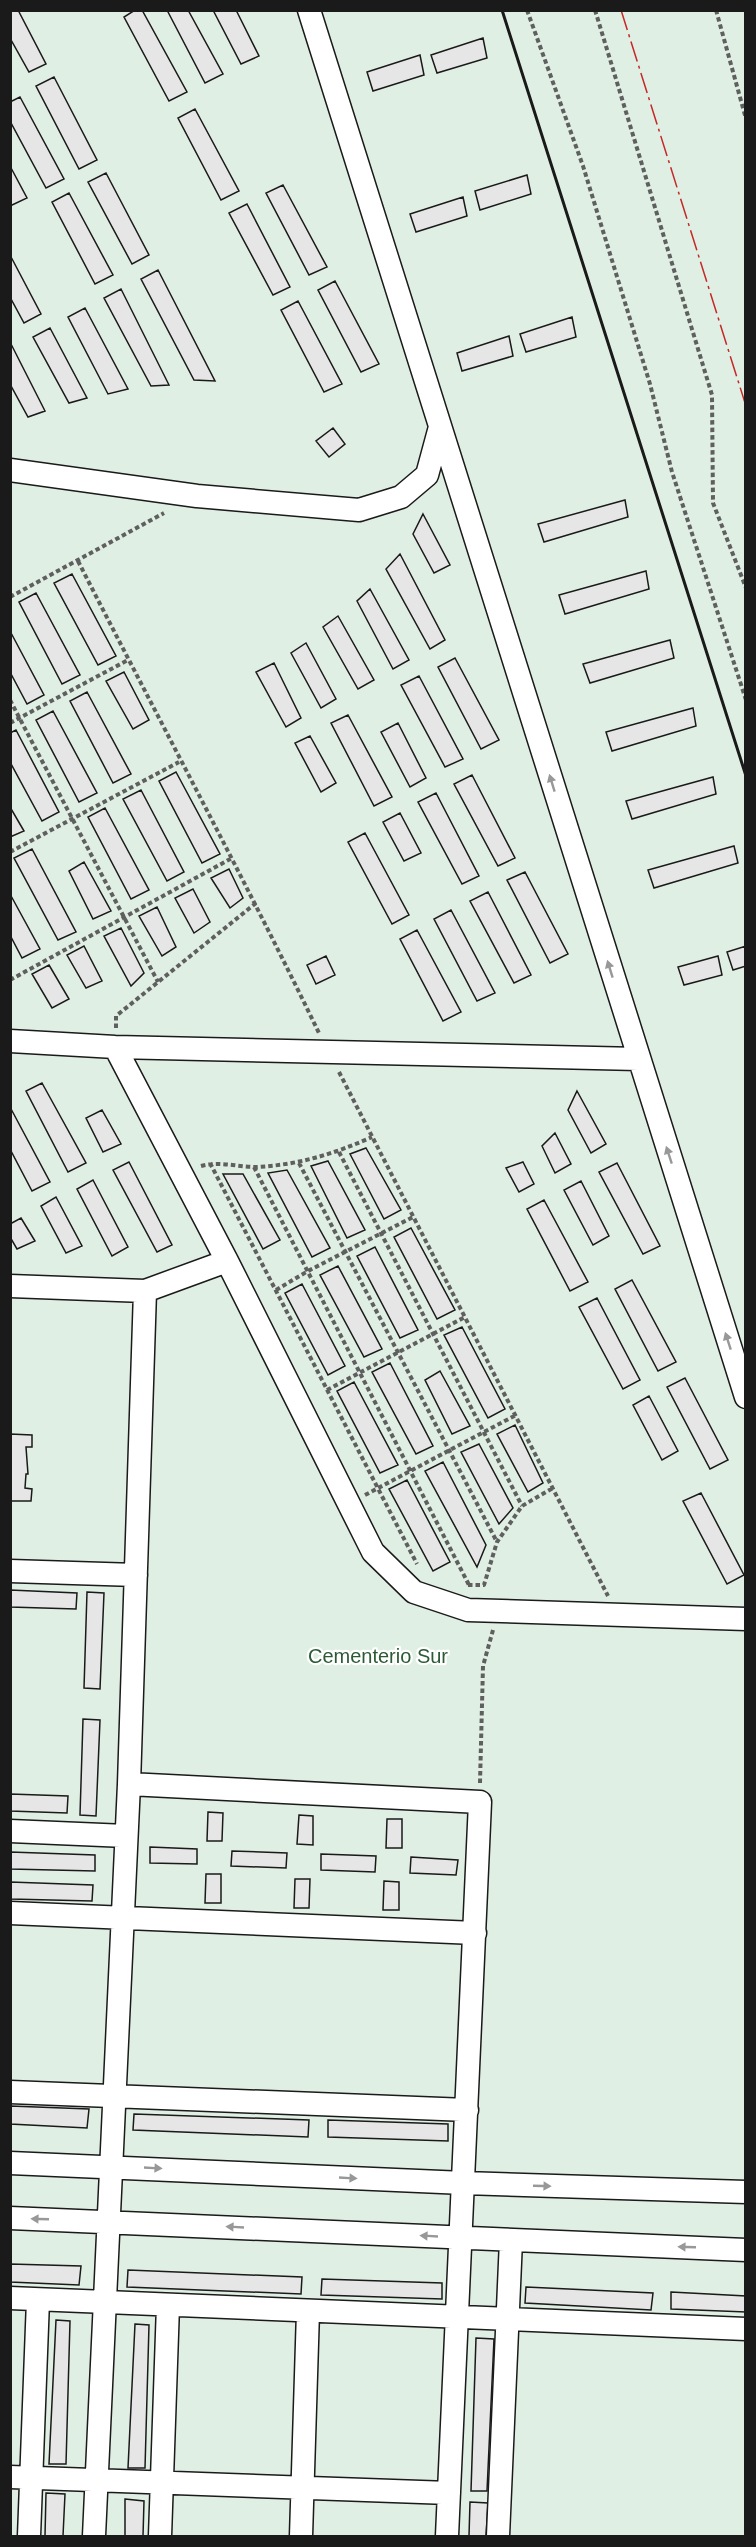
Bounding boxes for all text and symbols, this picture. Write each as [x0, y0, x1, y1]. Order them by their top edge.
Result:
one-way arrow [547, 774, 556, 792]
one-way arrow [605, 960, 614, 978]
one-way arrow [664, 1146, 673, 1164]
one-way arrow [723, 1332, 732, 1350]
park label: Cementerio Sur [308, 1645, 448, 1667]
one-way arrow [143, 2163, 162, 2172]
one-way arrow [338, 2173, 357, 2182]
one-way arrow [533, 2181, 552, 2191]
one-way arrow [30, 2214, 49, 2223]
one-way arrow [225, 2223, 244, 2232]
one-way arrow [420, 2232, 439, 2241]
one-way arrow [678, 2243, 697, 2252]

